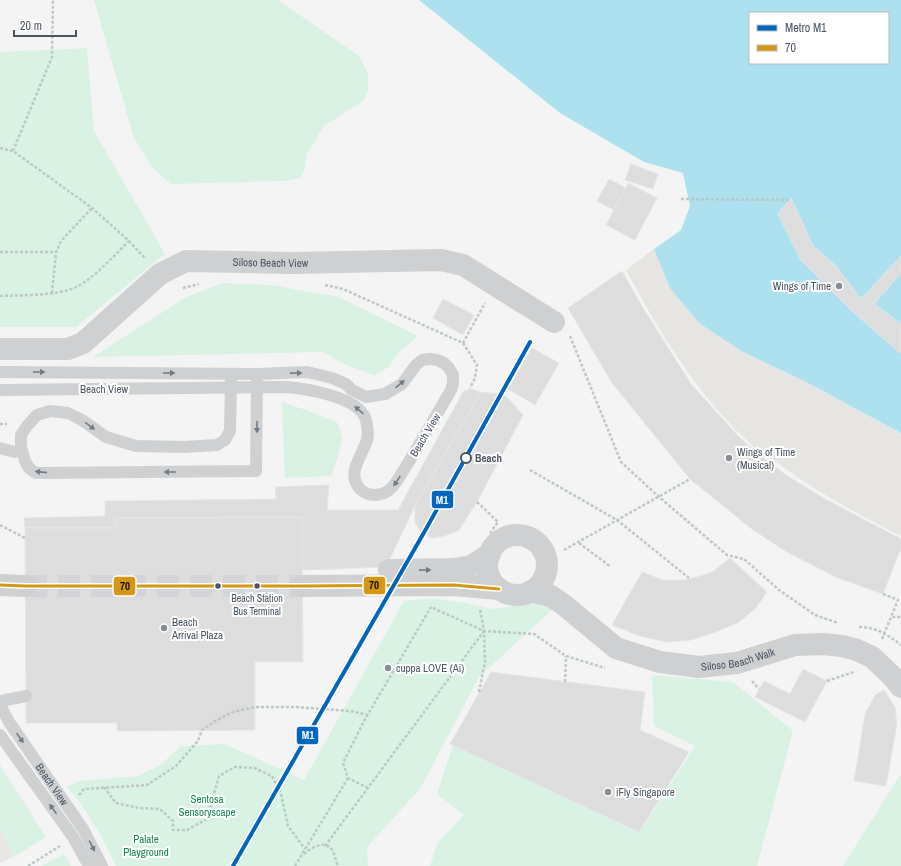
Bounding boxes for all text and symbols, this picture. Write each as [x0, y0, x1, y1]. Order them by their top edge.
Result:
scale bar [14, 12, 76, 38]
legend [749, 12, 889, 64]
text: 20 m [20, 18, 42, 34]
text: Metro M1 [785, 20, 827, 36]
text: 70 [785, 40, 796, 56]
street label: Siloso Beach View [232, 255, 309, 270]
place label: Wings of Time [773, 279, 831, 293]
marker: Wings of Time [834, 281, 844, 291]
one-way arrow [33, 369, 46, 375]
one-way arrow [290, 369, 302, 376]
one-way arrow [163, 370, 176, 376]
one-way arrow [395, 380, 405, 388]
street label: Beach View [80, 382, 128, 396]
one-way arrow [354, 406, 364, 415]
street label: Beach View [407, 410, 444, 459]
one-way arrow [254, 421, 260, 434]
one-way arrow [85, 422, 95, 430]
place label: Wings of Time (Musical) [737, 445, 795, 472]
place label: Beach [475, 451, 502, 465]
marker: Beach [460, 452, 472, 464]
marker: Wings of Time (Musical) [724, 453, 734, 463]
one-way arrow [34, 469, 47, 475]
one-way arrow [163, 469, 176, 475]
one-way arrow [393, 475, 400, 487]
line badge: M1 [431, 490, 454, 509]
text: M1 [436, 493, 448, 507]
one-way arrow [419, 566, 431, 573]
line badge: 70 [113, 576, 136, 596]
line badge: 70 [363, 576, 386, 595]
text: 70 [369, 578, 379, 592]
text: 70 [120, 579, 130, 593]
unlabelled marker [213, 581, 223, 591]
marker: Beach Station Bus Terminal [252, 581, 262, 591]
place label: Beach Station Bus Terminal [231, 592, 283, 618]
place label: Beach Arrival Plaza [171, 615, 223, 642]
marker: Beach Arrival Plaza [159, 623, 169, 633]
street label: Siloso Beach Walk [700, 645, 777, 674]
place label: cuppa LOVE (Ai) [396, 661, 464, 675]
marker: cuppa LOVE (Ai) [383, 663, 393, 673]
line badge: M1 [296, 726, 319, 745]
text: M1 [302, 728, 314, 742]
one-way arrow [16, 733, 24, 744]
street label: Beach View [33, 761, 72, 808]
place label: iFly Singapore [616, 785, 675, 799]
marker: iFly Singapore [603, 787, 613, 797]
park label: Sentosa Sensoryscape [178, 792, 236, 819]
one-way arrow [49, 804, 58, 815]
park label: Palate Playground [123, 832, 169, 859]
one-way arrow [89, 841, 95, 852]

